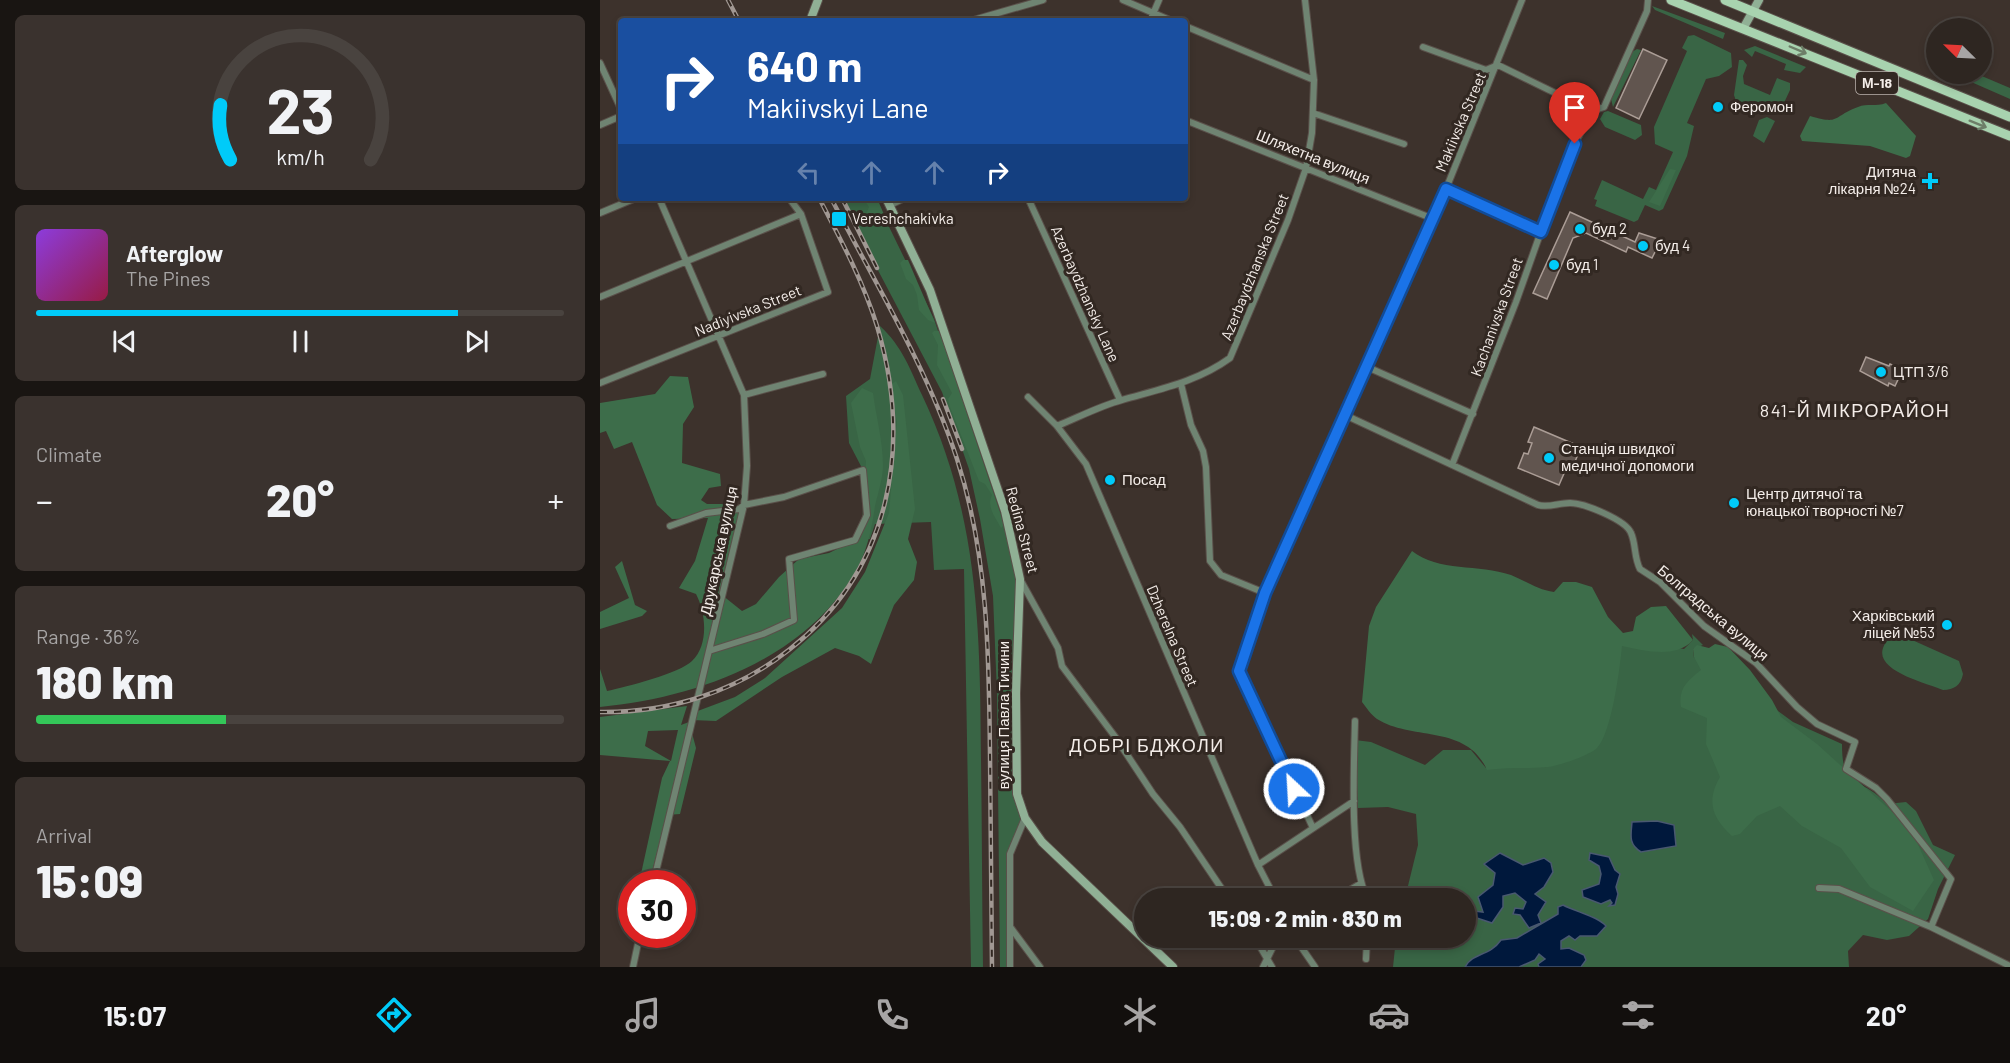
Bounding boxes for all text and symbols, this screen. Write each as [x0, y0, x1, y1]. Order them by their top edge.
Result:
north arrow [1926, 18, 1992, 84]
map controls [1926, 18, 1992, 84]
text: 640 m [747, 40, 862, 90]
icon: right [648, 42, 726, 120]
one-way arrow [1788, 45, 1807, 56]
street label: Makiivska Street [1431, 69, 1489, 174]
text: 23 [266, 72, 334, 146]
road number: М-18 [1856, 72, 1898, 94]
pin [1549, 82, 1600, 144]
text: Makiivskyi Lane [747, 91, 929, 123]
icon: arrive [1558, 91, 1591, 124]
place label: Феромон [1730, 97, 1793, 115]
marker: Феромон [1711, 100, 1725, 114]
one-way arrow [1969, 119, 1987, 130]
street label: Шляхетна вулиця [1254, 125, 1373, 187]
text: km/h [276, 144, 324, 169]
icon: left [792, 156, 825, 189]
icon: ahead [855, 156, 888, 189]
icon: ahead [918, 156, 951, 189]
icon: right [981, 156, 1014, 189]
place label: Дитяча лікарня №24 [1829, 162, 1917, 197]
marker: Дитяча лікарня №24 [1921, 172, 1939, 190]
street label: Azerbaydzhanska Street [1216, 191, 1292, 343]
place label: Vereshchakivka [852, 209, 954, 227]
marker: Vereshchakivka [830, 210, 848, 228]
place label: буд 2 [1592, 219, 1627, 237]
marker: буд 2 [1573, 222, 1587, 236]
street label: Azerbaydzhansky Lane [1048, 223, 1124, 364]
place label: буд 4 [1655, 236, 1690, 254]
marker: буд 4 [1636, 239, 1650, 253]
text: Afterglow [126, 240, 223, 266]
street label: Kachanivska Street [1466, 255, 1526, 379]
place label: буд 1 [1566, 255, 1598, 273]
marker: буд 1 [1547, 258, 1561, 272]
text: The Pines [126, 266, 210, 290]
street label: Nadiyivska Street [692, 280, 804, 340]
icon: previous [108, 325, 141, 358]
icon: pause [284, 325, 317, 358]
icon: next [460, 325, 493, 358]
place label: ЦТП 3/6 [1893, 362, 1949, 380]
marker: ЦТП 3/6 [1874, 365, 1888, 379]
district label: 841-Й МІКРОРАЙОН [1760, 399, 1950, 421]
place label: Станція швидкої медичної допомоги [1561, 439, 1694, 474]
text: Climate [36, 442, 102, 466]
marker: Станція швидкої медичної допомоги [1542, 451, 1556, 465]
place label: Посад [1122, 470, 1166, 488]
text: 20° [266, 472, 334, 526]
marker: Посад [1103, 473, 1117, 487]
text: − [36, 480, 53, 520]
text: + [548, 480, 564, 520]
street label: Redina Street [1003, 484, 1043, 575]
place label: Центр дитячої та юнацької творчості №7 [1746, 484, 1904, 519]
street label: Друкарська вулиця [696, 485, 741, 617]
marker: Центр дитячої та юнацької творчості №7 [1727, 496, 1741, 510]
street label: Болградська вулиця [1654, 560, 1773, 664]
street label: Dzherelna Street [1143, 582, 1202, 689]
place label: Харківський ліцей №53 [1852, 606, 1935, 641]
marker: Харківський ліцей №53 [1940, 618, 1954, 632]
text: Range · 36% [36, 624, 140, 648]
street label: вулиця Павла Тичини [994, 641, 1012, 789]
text: 180 km [36, 654, 174, 708]
district label: ДОБРІ БДЖОЛИ [1069, 734, 1225, 756]
position arrow [1262, 757, 1326, 821]
text: Arrival [36, 823, 92, 847]
text: 15:09 [36, 853, 143, 907]
speed limit sign: 30 [618, 870, 696, 948]
text: 15:09 · 2 min · 830 m [1208, 905, 1402, 931]
icon: directions [373, 994, 415, 1036]
icon: music [622, 994, 664, 1036]
icon: phone [871, 994, 913, 1036]
icon: climate [1119, 994, 1161, 1036]
icon: car [1368, 994, 1410, 1036]
icon: filters [1617, 994, 1659, 1036]
text: 15:07 [103, 999, 166, 1031]
text: 20° [1866, 999, 1907, 1031]

